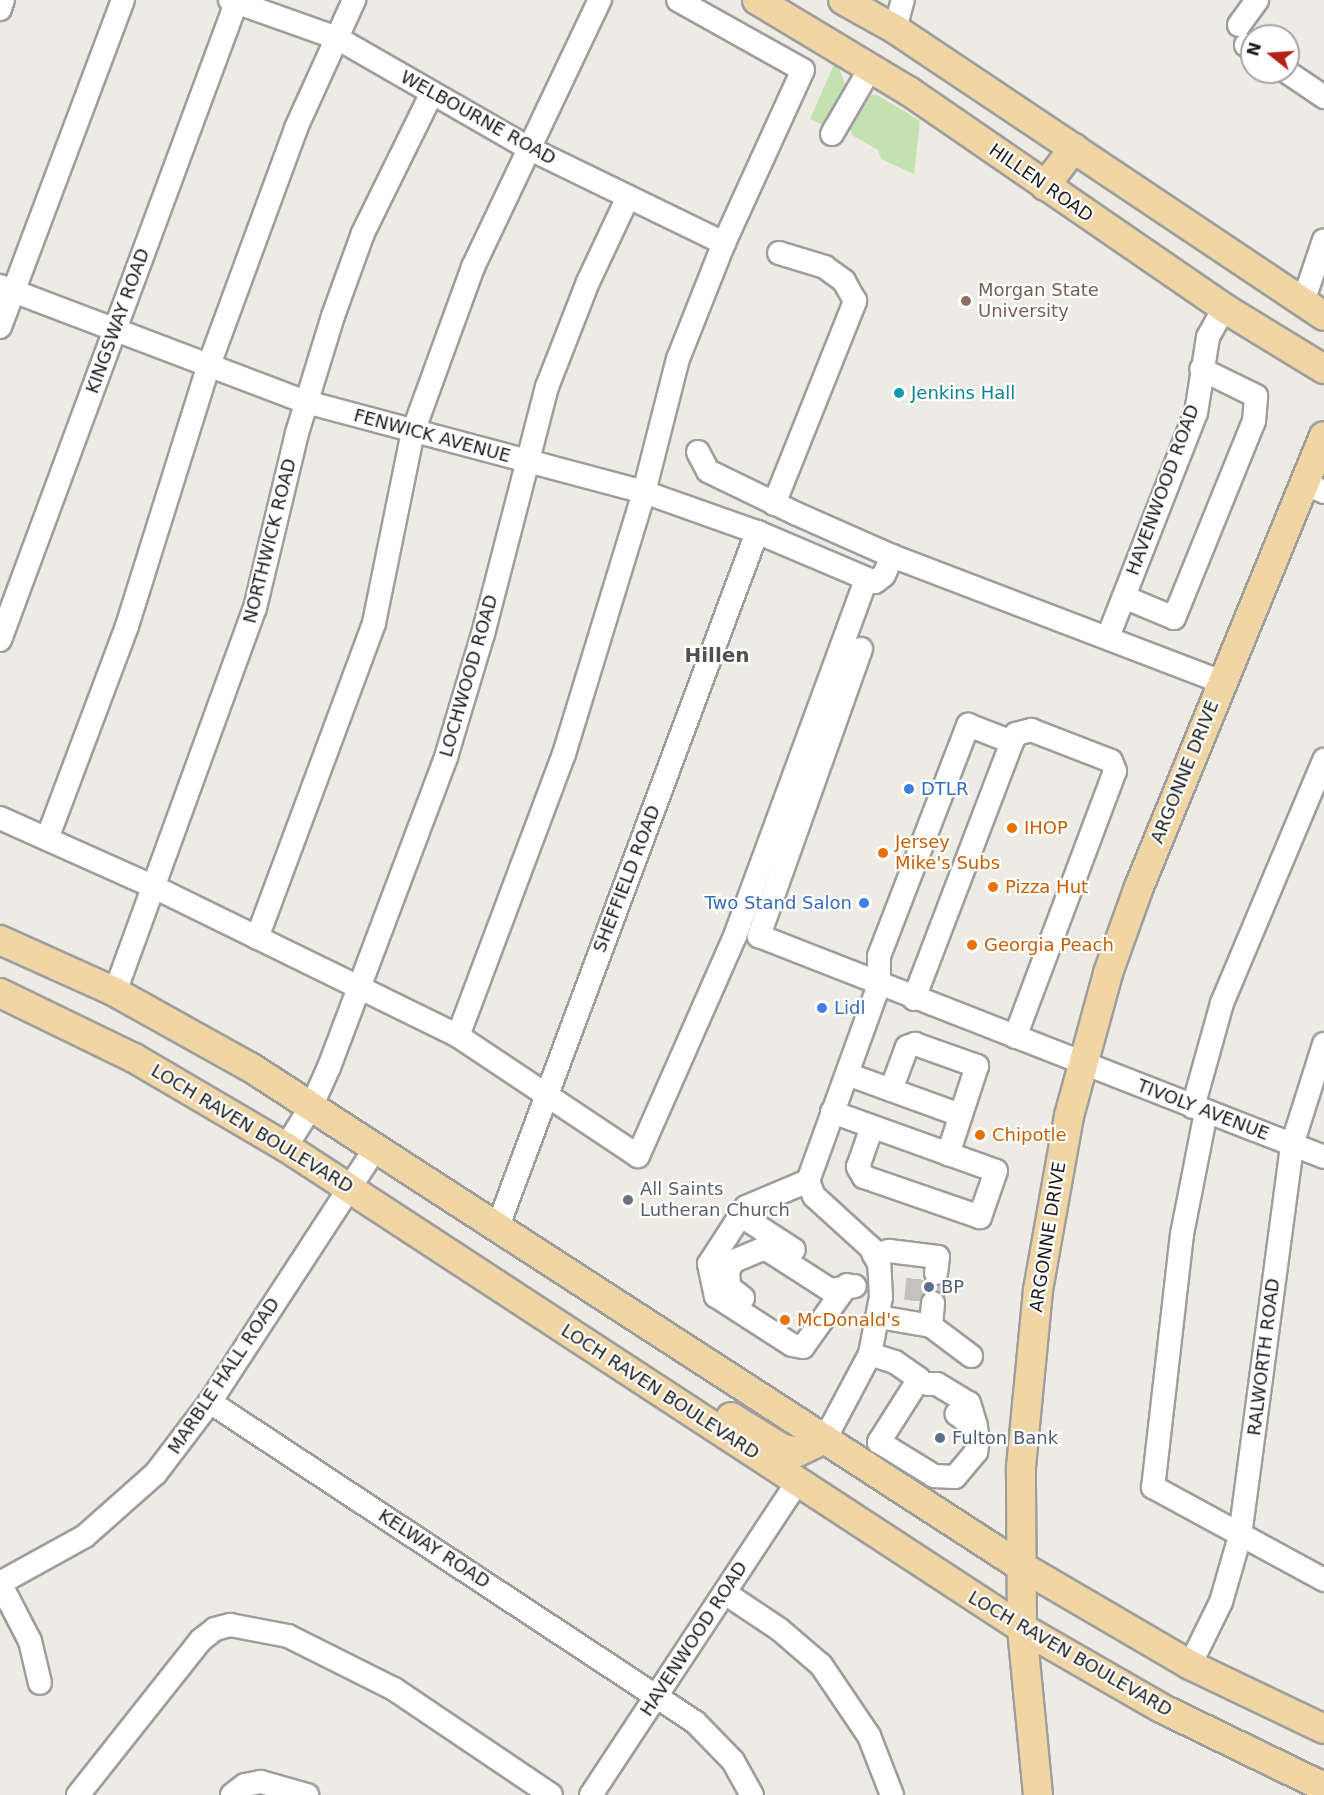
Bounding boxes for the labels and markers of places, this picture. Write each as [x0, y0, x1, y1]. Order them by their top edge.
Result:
place label: Morgan State University [978, 280, 1099, 322]
marker: Morgan State University [959, 294, 973, 308]
place label: Jenkins Hall [911, 382, 1015, 404]
marker: Jenkins Hall [892, 386, 906, 400]
place label: DTLR [921, 778, 968, 800]
marker: DTLR [902, 782, 916, 796]
place label: IHOP [1024, 817, 1068, 839]
marker: IHOP [1005, 821, 1019, 835]
place label: Jersey Mike's Subs [895, 832, 1000, 874]
marker: Jersey Mike's Subs [876, 846, 890, 860]
place label: Pizza Hut [1005, 876, 1088, 898]
marker: Pizza Hut [986, 880, 1000, 894]
place label: Two Stand Salon [705, 892, 852, 914]
marker: Two Stand Salon [857, 896, 871, 910]
place label: Georgia Peach [984, 934, 1114, 956]
marker: Georgia Peach [965, 938, 979, 952]
place label: Lidl [834, 997, 865, 1019]
marker: Lidl [815, 1001, 829, 1015]
place label: Chipotle [992, 1124, 1067, 1146]
marker: Chipotle [973, 1128, 987, 1142]
place label: All Saints Lutheran Church [640, 1179, 790, 1222]
marker: All Saints Lutheran Church [621, 1193, 635, 1207]
place label: BP [941, 1276, 964, 1298]
marker: BP [922, 1280, 936, 1294]
place label: McDonald's [797, 1309, 900, 1331]
marker: McDonald's [778, 1313, 792, 1327]
place label: Fulton Bank [952, 1427, 1058, 1449]
marker: Fulton Bank [933, 1431, 947, 1445]

